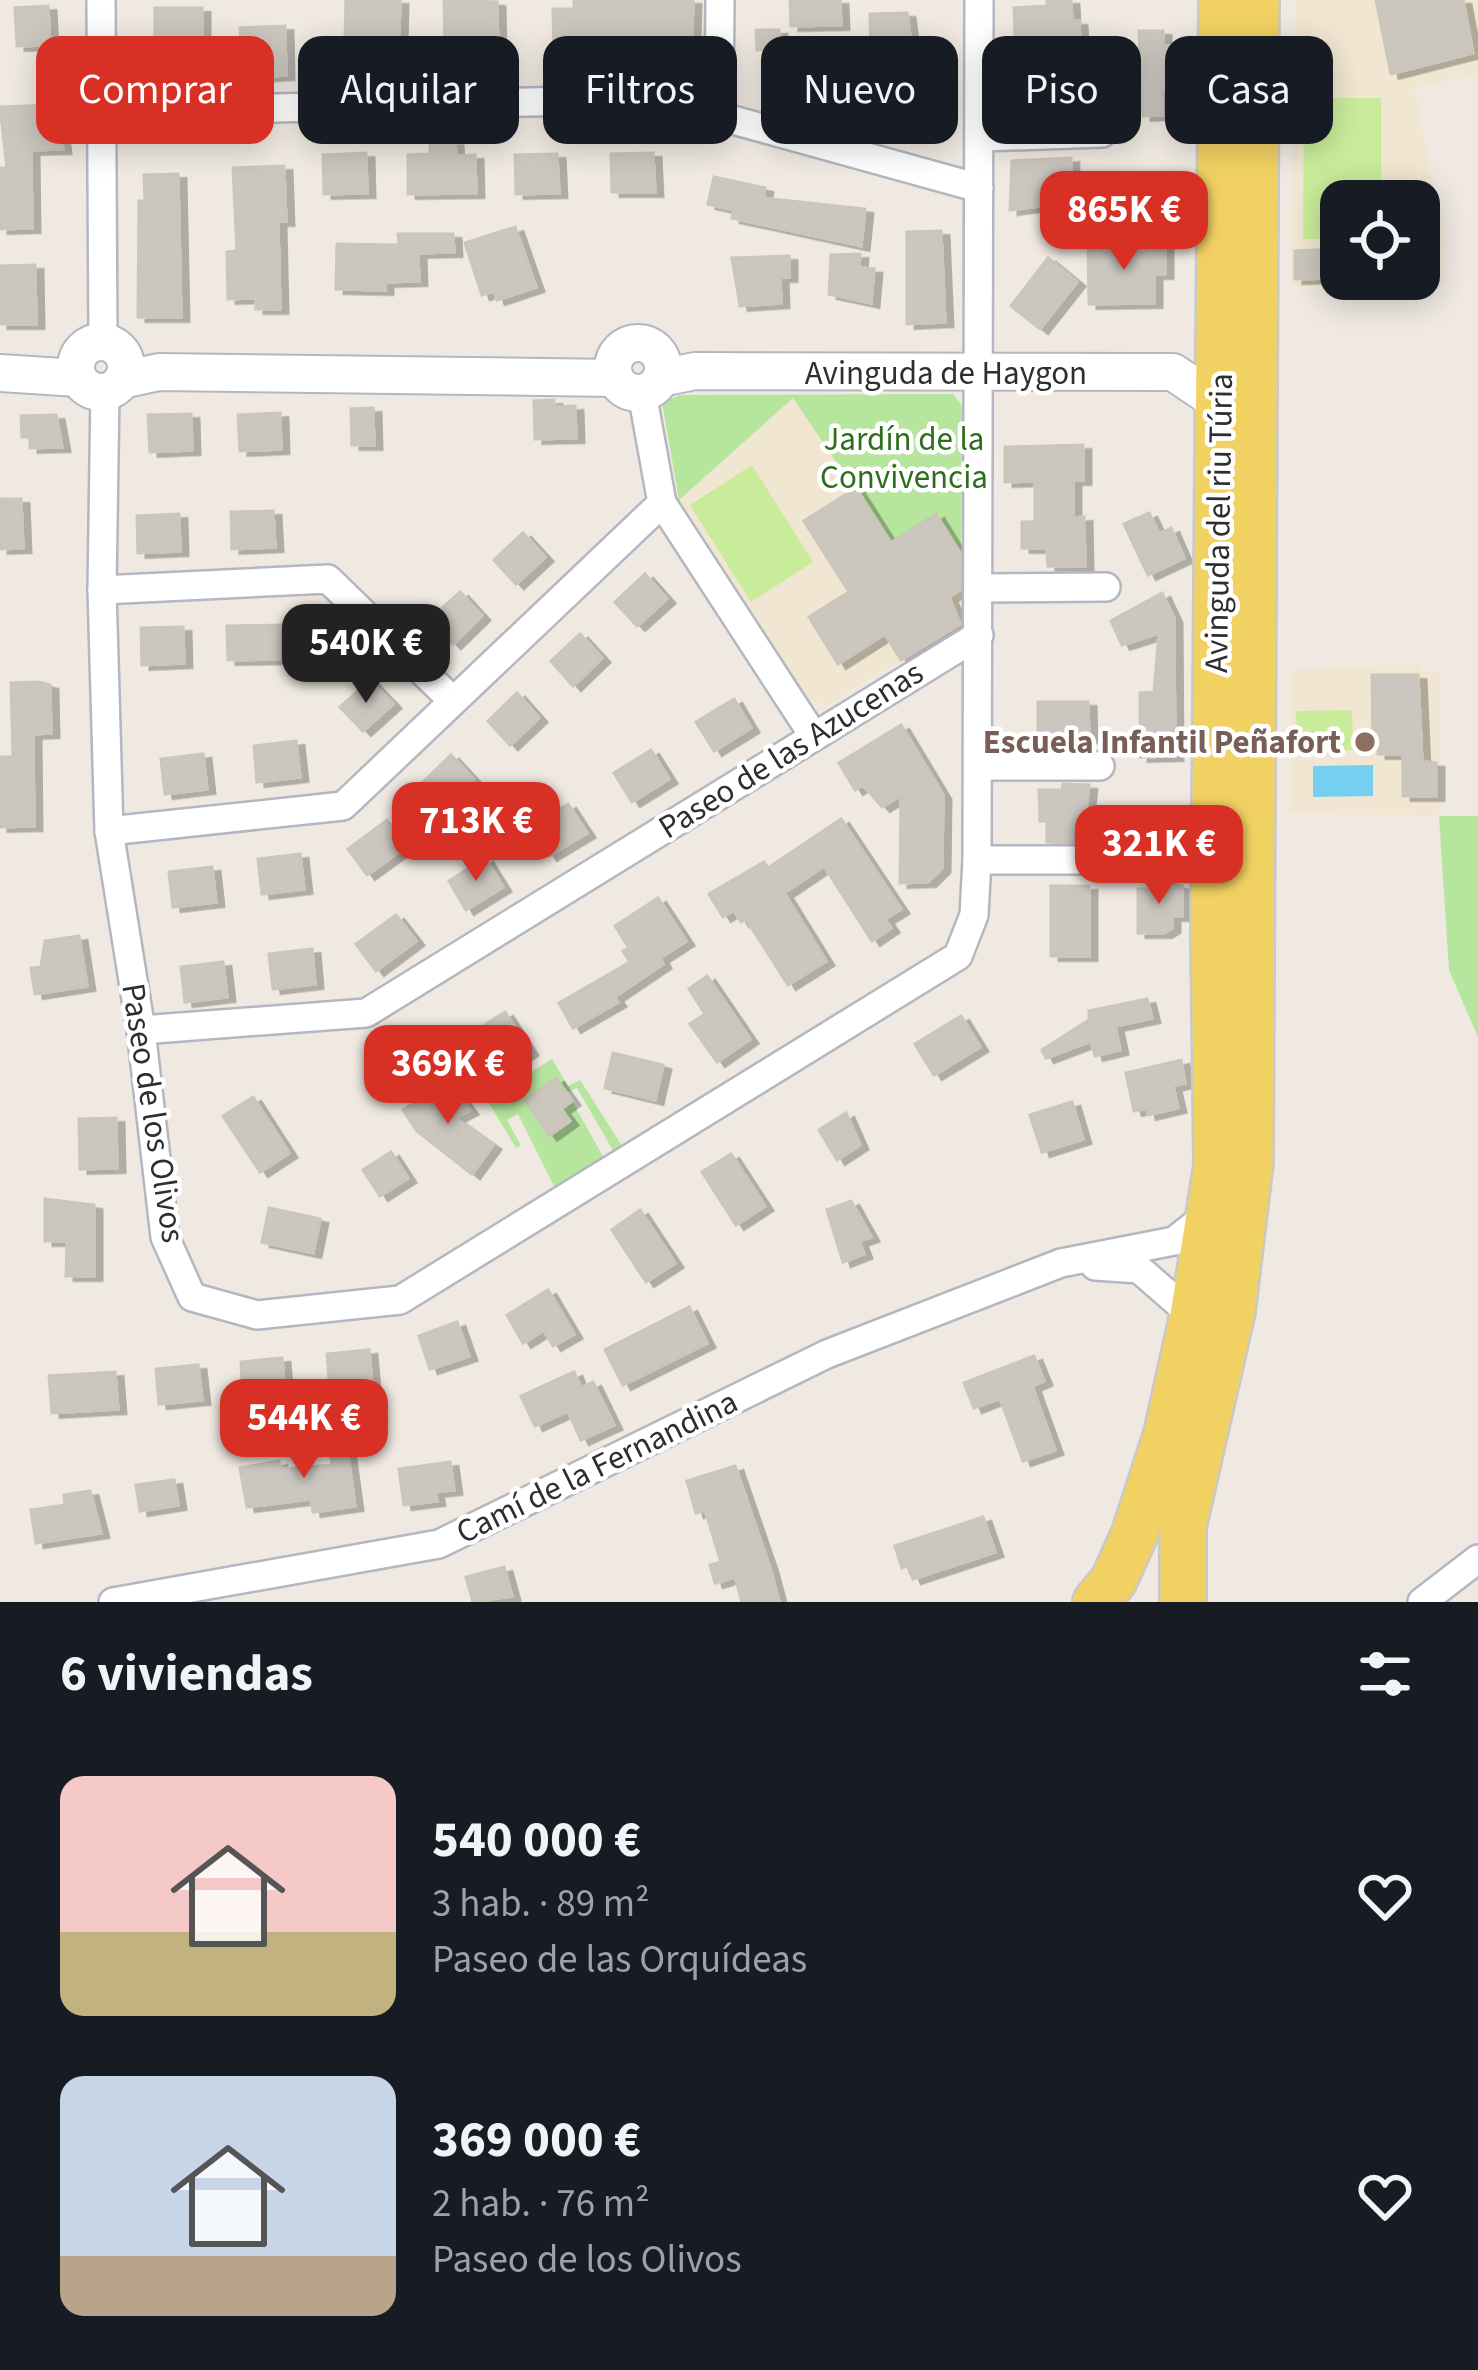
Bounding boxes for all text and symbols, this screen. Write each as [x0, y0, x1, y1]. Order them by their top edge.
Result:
chip: Comprar [36, 36, 274, 144]
chip: Alquilar [298, 36, 519, 144]
chip: Filtros [543, 36, 737, 144]
chip: Nuevo [761, 36, 958, 144]
chip: Piso [982, 36, 1141, 144]
chip: Casa [1165, 36, 1333, 144]
pin: 865K € [1026, 171, 1222, 273]
map controls [1320, 180, 1440, 300]
button: locate [1320, 180, 1440, 300]
text: 865K € [1067, 182, 1181, 238]
street label: Avinguda de Haygon [805, 350, 1087, 397]
street label: Avinguda del riu Túria [1193, 373, 1245, 673]
park label: Jardín de la Convivencia [820, 416, 988, 501]
pin: 540K € [268, 604, 464, 706]
text: 540K € [309, 615, 423, 671]
street label: Paseo de las Azucenas [650, 649, 932, 851]
place label: Escuela Infantil Peñafort [983, 719, 1341, 766]
marker: Escuela Infantil Peñafort [1352, 729, 1378, 755]
pin: 713K € [378, 782, 574, 884]
text: 713K € [419, 793, 533, 849]
pin: 321K € [1061, 805, 1257, 907]
text: 321K € [1102, 816, 1216, 872]
street label: Paseo de los Olivos [109, 980, 197, 1246]
pin: 369K € [350, 1025, 546, 1127]
text: 369K € [391, 1036, 505, 1092]
street label: Camí de la Fernandina [448, 1378, 746, 1556]
pin: 544K € [206, 1379, 402, 1481]
text: 544K € [247, 1390, 361, 1446]
text: 6 viviendas [60, 1638, 313, 1710]
icon: filters [1352, 1641, 1418, 1707]
text: 540 000 € [432, 1804, 641, 1876]
icon: home [156, 1824, 300, 1968]
icon: heart [1352, 1863, 1418, 1929]
text: 3 hab. · 89 m² [432, 1876, 649, 1932]
text: Paseo de las Orquídeas [432, 1932, 807, 1988]
text: 369 000 € [432, 2104, 641, 2176]
icon: home [156, 2124, 300, 2268]
icon: heart [1352, 2163, 1418, 2229]
text: 2 hab. · 76 m² [432, 2176, 649, 2232]
text: Paseo de los Olivos [432, 2232, 742, 2288]

